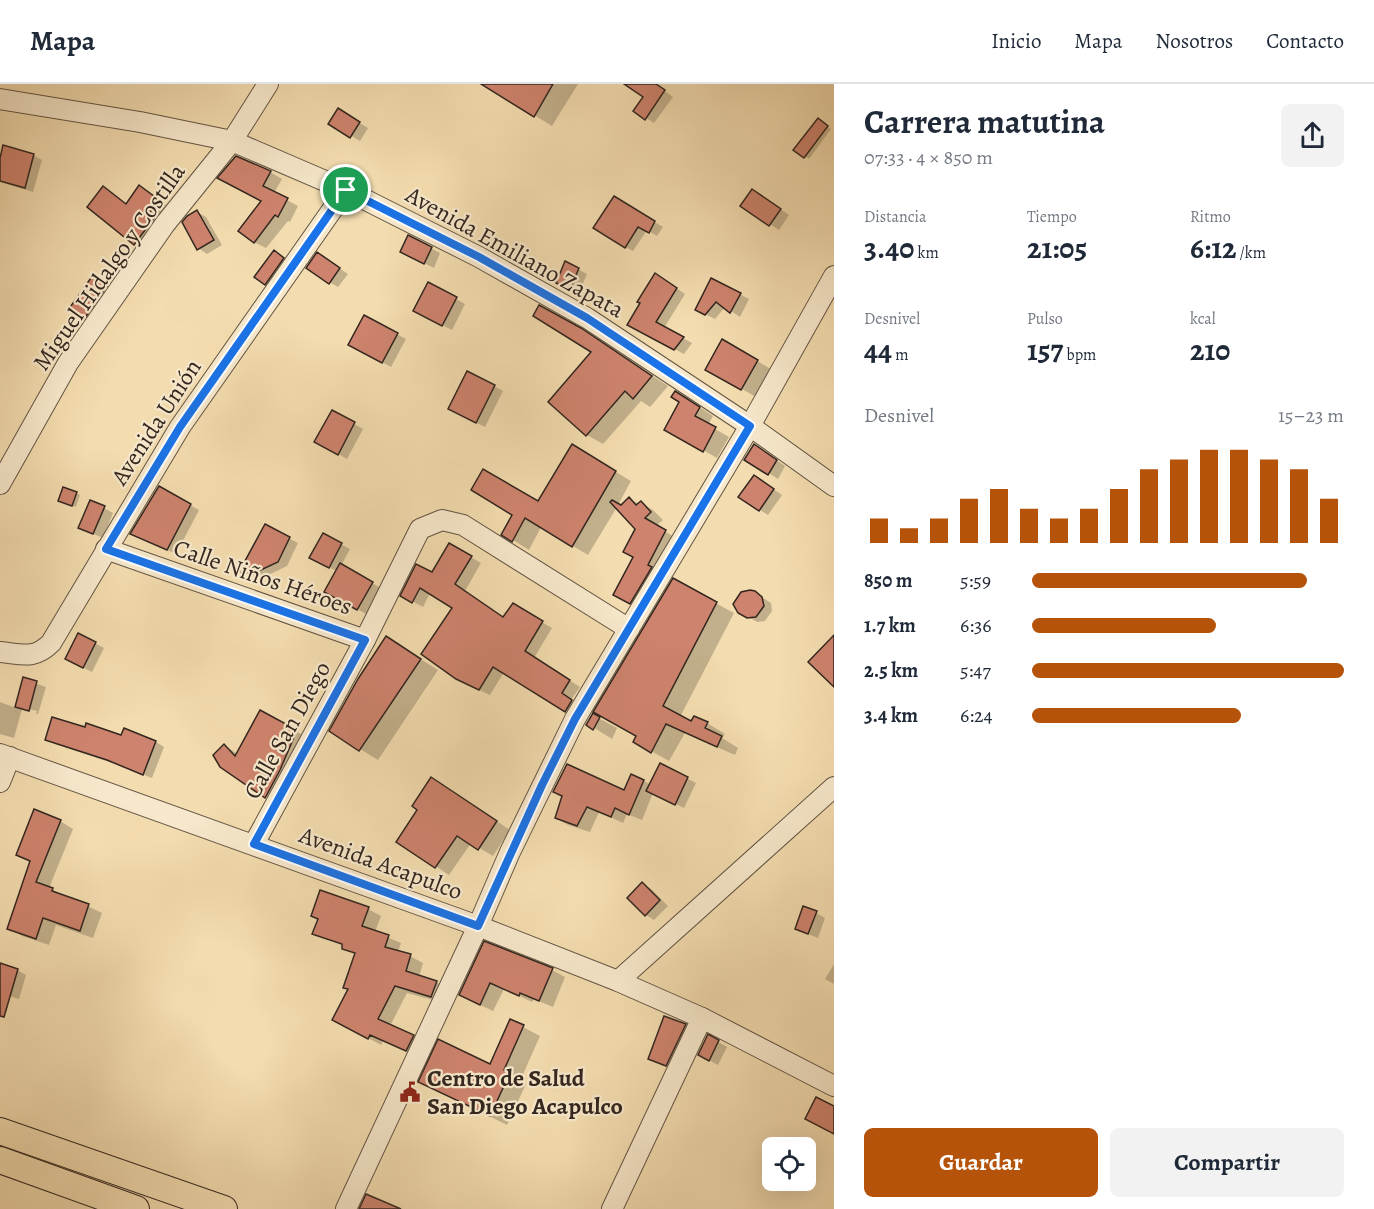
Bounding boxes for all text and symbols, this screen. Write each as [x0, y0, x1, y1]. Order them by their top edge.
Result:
text: Mapa [30, 22, 95, 60]
text: Inicio [991, 27, 1041, 55]
text: Mapa [1074, 27, 1123, 55]
text: Nosotros [1156, 27, 1233, 55]
text: Contacto [1266, 27, 1344, 55]
text: Carrera matutina [864, 99, 1105, 144]
button: share [1281, 104, 1344, 167]
text: 07:33 · 4 × 850 m [864, 144, 993, 171]
street label: Miguel Hidalgo y Costilla [25, 157, 193, 377]
pin [320, 164, 371, 215]
icon: arrive [329, 173, 362, 206]
street label: Avenida Emiliano Zapata [399, 178, 631, 326]
text: Distancia [864, 206, 926, 228]
text: Tiempo [1027, 206, 1077, 228]
text: Ritmo [1190, 206, 1231, 228]
text: 3.40 [864, 228, 914, 268]
text: 21:05 [1027, 228, 1087, 268]
text: 6:12 [1190, 228, 1236, 268]
text: km [914, 242, 939, 264]
text: /km [1236, 242, 1266, 264]
text: Desnivel [864, 308, 920, 330]
text: Pulso [1027, 308, 1063, 330]
text: kcal [1190, 308, 1216, 330]
text: 44 [864, 330, 892, 370]
text: 157 [1027, 330, 1063, 370]
text: 210 [1190, 330, 1230, 370]
text: m [892, 344, 909, 366]
text: bpm [1063, 344, 1096, 366]
street label: Avenida Unión [103, 353, 209, 492]
text: Desnivel [864, 402, 934, 429]
text: 15–23 m [1278, 402, 1344, 429]
street label: Calle Niños Héroes [170, 531, 356, 623]
text: 850 m [864, 567, 912, 594]
text: 5:59 [960, 567, 991, 594]
text: 1.7 km [864, 612, 916, 639]
text: 6:36 [960, 612, 992, 639]
street label: Calle San Diego [236, 655, 338, 805]
text: 2.5 km [864, 657, 918, 684]
text: 5:47 [960, 657, 991, 684]
text: 3.4 km [864, 702, 918, 729]
text: 6:24 [960, 702, 993, 729]
street label: Avenida Acapulco [294, 818, 467, 907]
place label: Centro de Salud San Diego Acapulco [427, 1062, 623, 1122]
public building icon: Centro de Salud San Diego Acapulco [398, 1080, 422, 1104]
button: Guardar [864, 1128, 1098, 1197]
button: Compartir [1110, 1128, 1344, 1197]
map controls [762, 1137, 816, 1191]
button: locate [762, 1137, 816, 1191]

